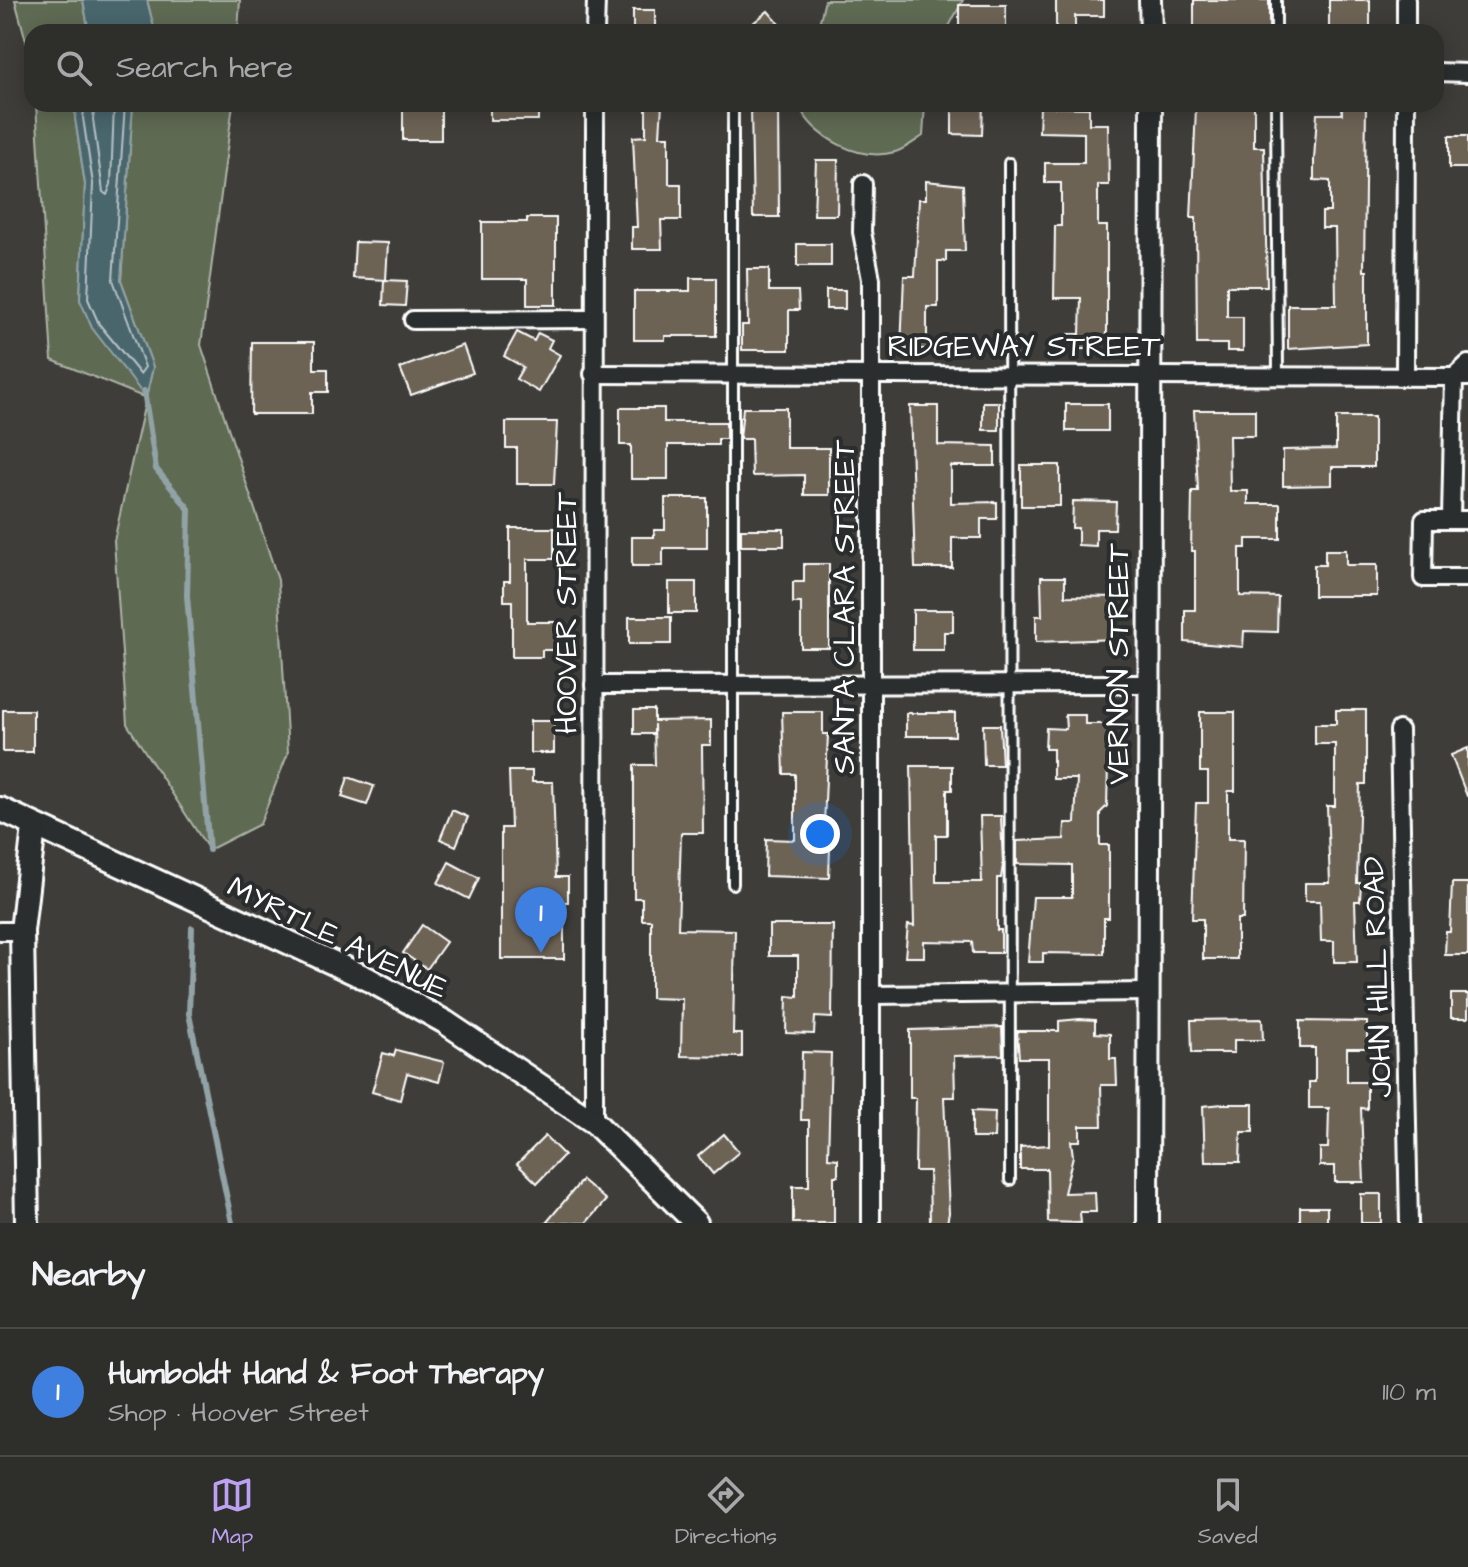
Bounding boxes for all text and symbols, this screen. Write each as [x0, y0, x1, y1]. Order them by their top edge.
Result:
search box [24, 24, 1444, 112]
icon: search [52, 46, 96, 90]
text: Search here [116, 47, 293, 89]
street label: RIDGEWAY STREET [888, 326, 1161, 368]
street label: SANTA CLARA STREET [824, 439, 866, 774]
street label: HOOVER STREET [546, 492, 588, 734]
street label: VERNON STREET [1098, 543, 1140, 785]
your location [800, 814, 840, 854]
street label: JOHN HILL ROAD [1353, 856, 1403, 1098]
street label: MYRTLE AVENUE [220, 866, 455, 1010]
pin: 1 [515, 887, 567, 953]
text: Nearby [32, 1251, 146, 1299]
text: Humboldt Hand & Foot Therapy [108, 1353, 544, 1395]
text: 1 [56, 1374, 60, 1410]
text: 110 m [1382, 1374, 1436, 1410]
text: Shop · Hoover Street [108, 1395, 369, 1431]
tab: Map [210, 1473, 254, 1552]
tab: Directions [675, 1473, 777, 1552]
tab: Saved [1198, 1473, 1258, 1552]

